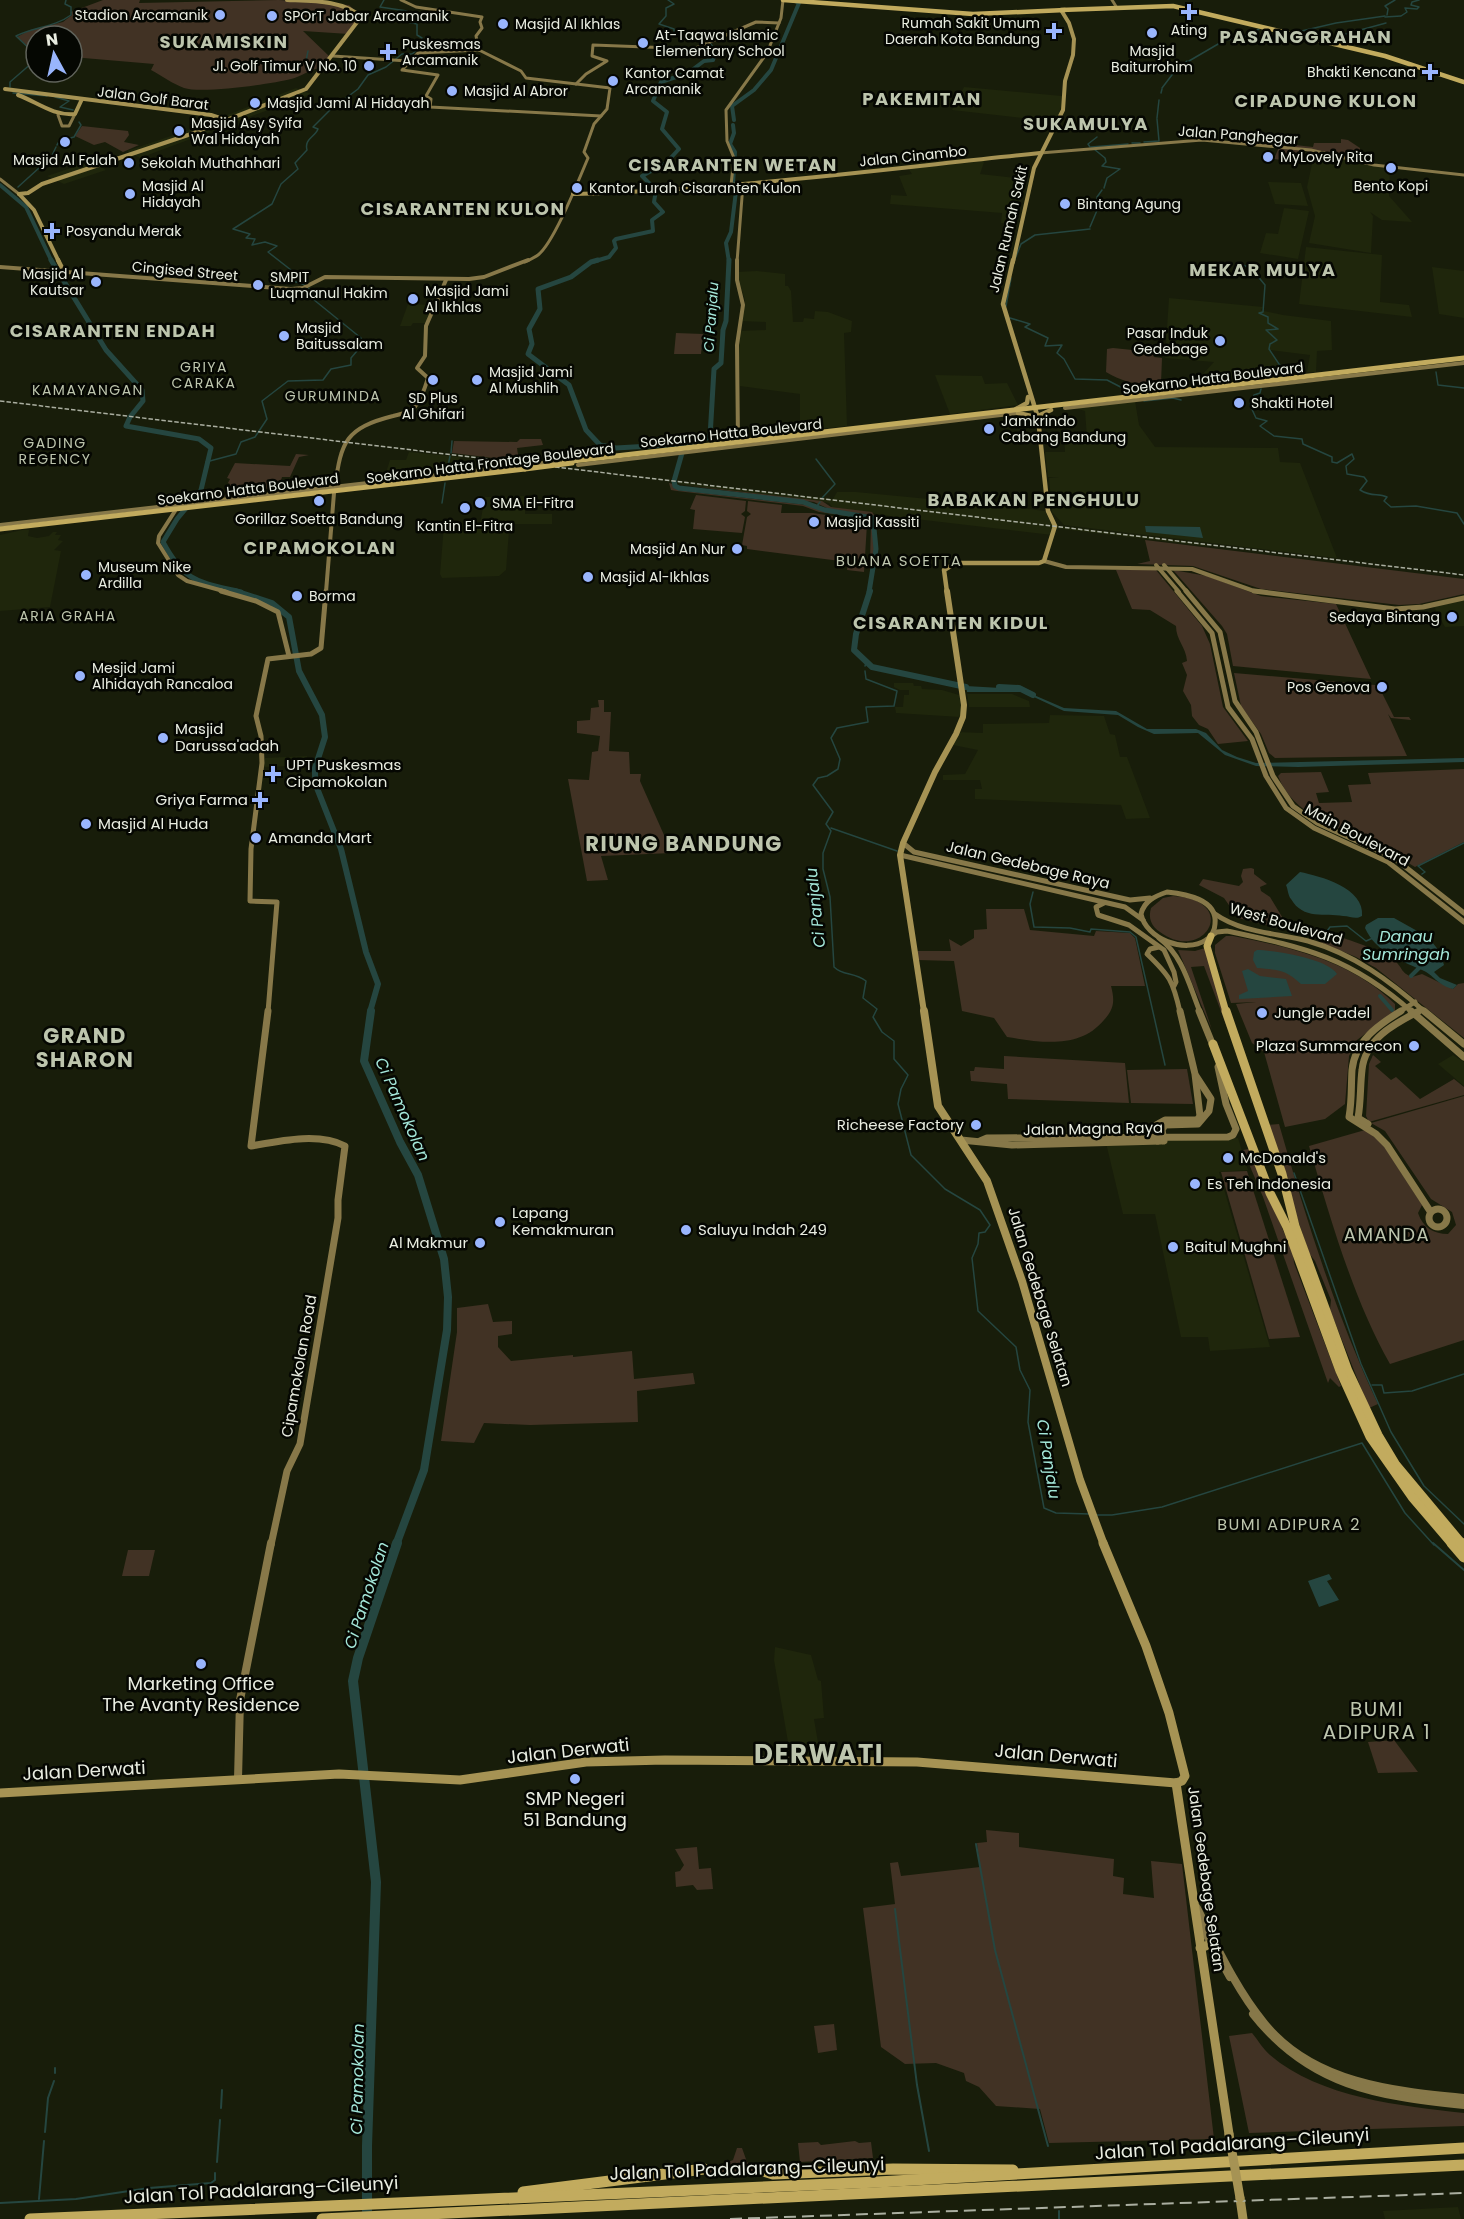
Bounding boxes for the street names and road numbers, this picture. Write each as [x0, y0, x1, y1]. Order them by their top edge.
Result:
street label: Jalan Golf Barat [96, 81, 210, 115]
street label: Jalan Panghegar [1177, 121, 1299, 149]
street label: Jalan Cinambo [858, 140, 968, 172]
street label: Jalan Rumah Sakit [984, 163, 1032, 295]
street label: Cingised Street [131, 256, 239, 286]
street label: Soekarno Hatta Boulevard [1121, 357, 1305, 399]
street label: Soekarno Hatta Boulevard [639, 414, 823, 452]
street label: Soekarno Hatta Frontage Boulevard [365, 438, 615, 488]
street label: Soekarno Hatta Boulevard [156, 468, 340, 510]
street label: Main Boulevard [1301, 798, 1413, 871]
street label: Jalan Gedebage Raya [944, 835, 1112, 894]
street label: West Boulevard [1227, 897, 1345, 950]
street label: Jalan Magna Raya [1023, 1117, 1163, 1140]
street label: Jalan Gedebage Selatan [1003, 1204, 1078, 1389]
street label: Cipamokolan Road [276, 1293, 321, 1439]
street label: Jalan Derwati [505, 1732, 630, 1769]
street label: Jalan Derwati [994, 1738, 1118, 1773]
street label: Jalan Derwati [22, 1755, 146, 1786]
street label: Jalan Gedebage Selatan [1183, 1785, 1230, 1973]
street label: Jalan Tol Padalarang–Cileunyi [1094, 2121, 1370, 2166]
street label: Jalan Tol Padalarang–Cileunyi [609, 2151, 885, 2186]
street label: Jalan Tol Padalarang–Cileunyi [123, 2170, 399, 2209]

